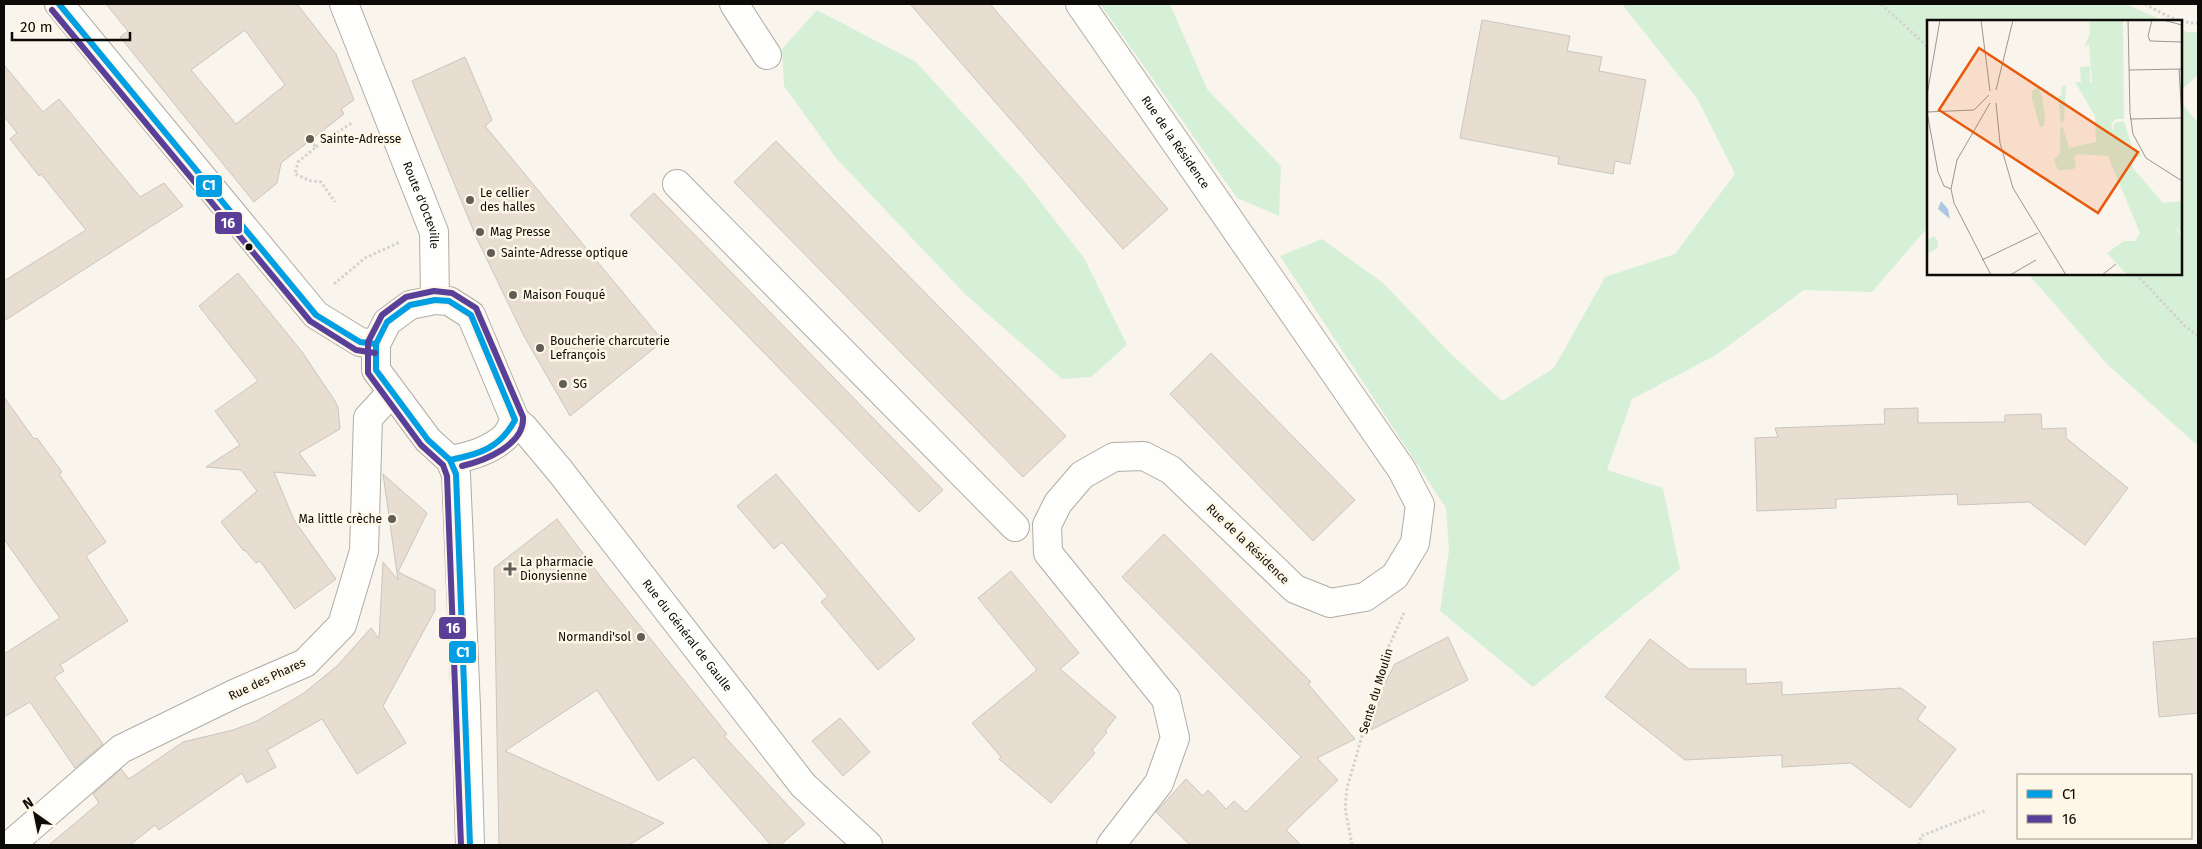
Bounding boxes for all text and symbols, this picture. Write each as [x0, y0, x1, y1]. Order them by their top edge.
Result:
scale bar [12, 10, 130, 42]
text: 20 m [20, 18, 53, 36]
inset map [1927, 20, 2182, 275]
street label: Rue de la Résidence [1139, 93, 1212, 191]
place label: Sainte-Adresse [320, 132, 401, 146]
marker: Sainte-Adresse [304, 133, 316, 145]
street label: Route d'Octeville [400, 159, 441, 249]
line badge: C1 [195, 174, 223, 198]
text: C1 [202, 177, 216, 194]
place label: Le cellier des halles [480, 186, 535, 214]
marker: Le cellier des halles [464, 194, 476, 206]
line badge: 16 [214, 211, 243, 235]
text: 16 [221, 215, 235, 232]
place label: Mag Presse [490, 225, 550, 239]
marker: Mag Presse [474, 226, 486, 238]
unlabelled marker [244, 242, 254, 252]
place label: Sainte-Adresse optique [501, 246, 628, 260]
marker: Sainte-Adresse optique [485, 247, 497, 259]
place label: Maison Fouqué [523, 288, 605, 302]
marker: Maison Fouqué [507, 289, 519, 301]
place label: Boucherie charcuterie Lefrançois [550, 334, 670, 362]
marker: Boucherie charcuterie Lefrançois [534, 342, 546, 354]
place label: SG [573, 377, 587, 391]
marker: SG [557, 378, 569, 390]
street label: Rue de la Résidence [1204, 501, 1292, 587]
place label: Ma little crèche [298, 512, 382, 526]
marker: Ma little crèche [386, 513, 398, 525]
place label: La pharmacie Dionysienne [520, 555, 593, 583]
marker: La pharmacie Dionysienne [504, 563, 516, 575]
street label: Rue du Général de Gaulle [639, 577, 735, 694]
line badge: 16 [438, 616, 467, 640]
text: 16 [446, 620, 460, 637]
place label: Normandi'sol [558, 630, 631, 644]
marker: Normandi'sol [635, 631, 647, 643]
line badge: C1 [448, 640, 477, 664]
text: C1 [456, 644, 470, 661]
street label: Sente du Moulin [1356, 647, 1396, 735]
street label: Rue des Phares [226, 655, 308, 703]
legend [2017, 774, 2192, 839]
text: C1 [2062, 785, 2076, 803]
north arrow [10, 789, 60, 839]
text: N [20, 794, 37, 813]
text: 16 [2062, 810, 2077, 828]

